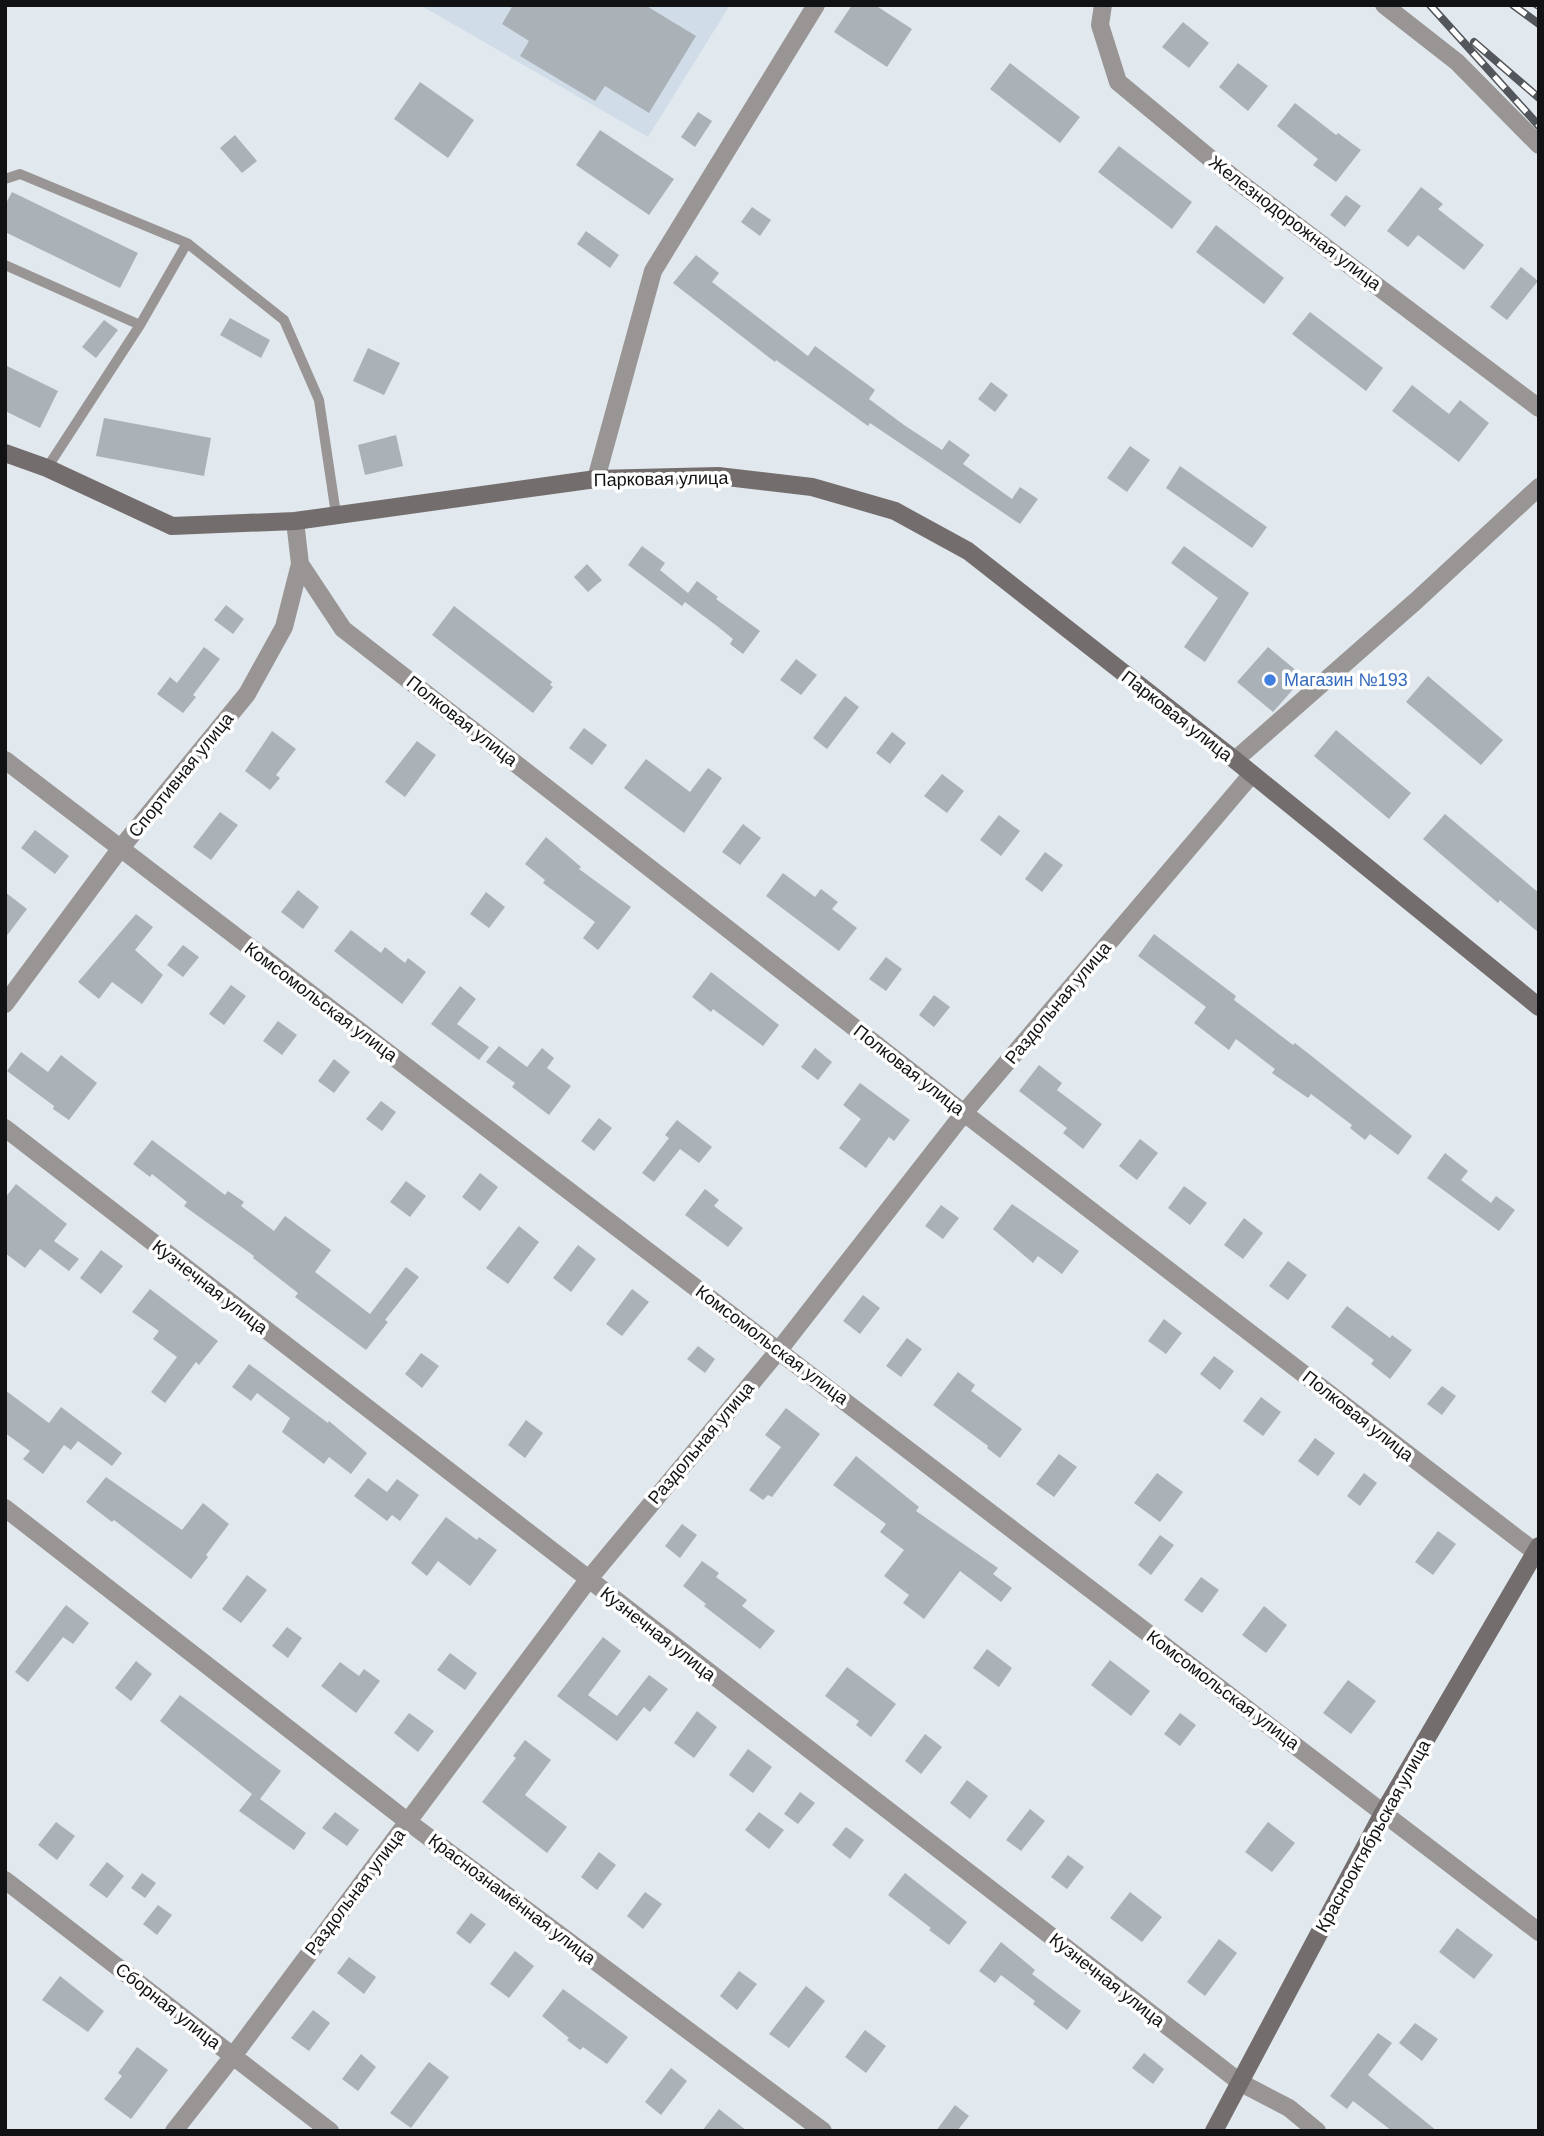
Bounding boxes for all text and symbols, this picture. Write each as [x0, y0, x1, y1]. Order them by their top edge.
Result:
street label: Железнодорожная улица [1205, 152, 1386, 295]
street label: Парковая улица [594, 468, 729, 490]
street label: Парковая улица [1118, 667, 1237, 766]
place label: Магазин №193 [1284, 670, 1408, 690]
street label: Полковая улица [403, 672, 522, 771]
marker: Магазин №193 [1262, 672, 1278, 688]
street label: Спортивная улица [125, 708, 238, 841]
street label: Раздольная улица [1001, 937, 1116, 1068]
street label: Комсомольская улица [241, 938, 402, 1066]
street label: Полковая улица [850, 1021, 969, 1120]
street label: Кузнечная улица [148, 1236, 272, 1339]
street label: Комсомольская улица [692, 1281, 853, 1409]
street label: Полковая улица [1299, 1367, 1418, 1466]
street label: Раздольная улица [644, 1377, 759, 1508]
street label: Кузнечная улица [596, 1583, 720, 1686]
street label: Комсомольская улица [1143, 1626, 1304, 1754]
street label: Краснооктябрьская улица [1312, 1736, 1435, 1936]
street label: Раздольная улица [301, 1824, 410, 1959]
street label: Краснознамённая улица [425, 1830, 600, 1969]
street label: Кузнечная улица [1045, 1929, 1169, 2032]
street label: Сборная улица [112, 1959, 225, 2054]

